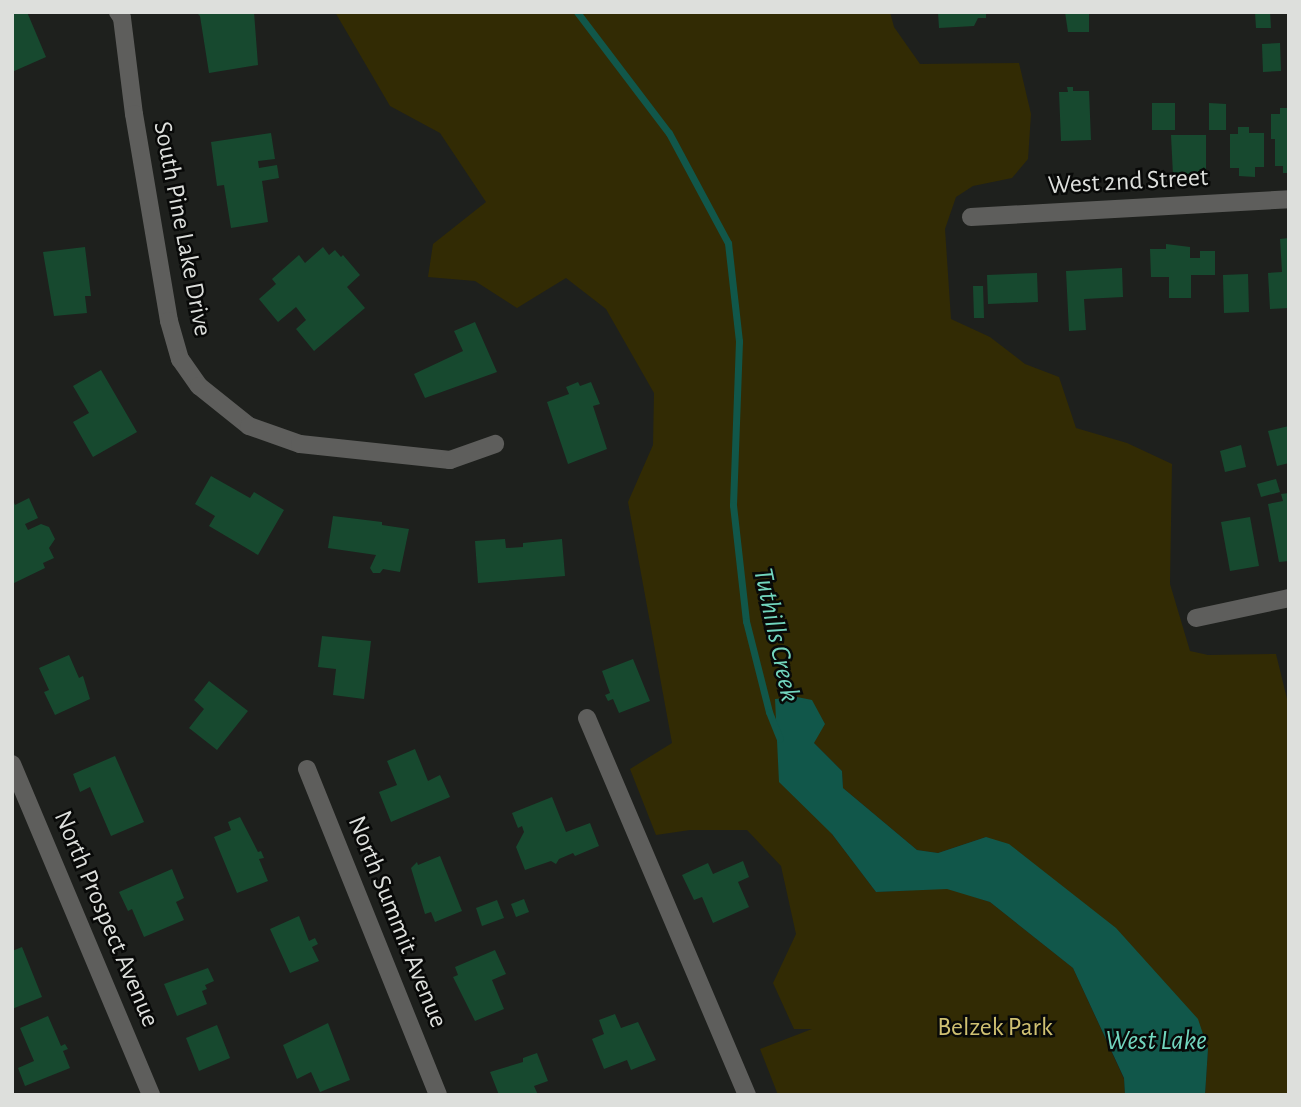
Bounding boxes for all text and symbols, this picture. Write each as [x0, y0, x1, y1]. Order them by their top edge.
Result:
street label: South Pine Lake Drive [146, 119, 218, 339]
street label: West 2nd Street [1047, 162, 1209, 202]
water label: Tuthills Creek [745, 565, 807, 705]
street label: North Prospect Avenue [46, 806, 166, 1032]
street label: North Summit Avenue [340, 812, 454, 1032]
park label: Belzek Park [937, 1012, 1053, 1044]
water label: West Lake [1105, 1024, 1207, 1058]

